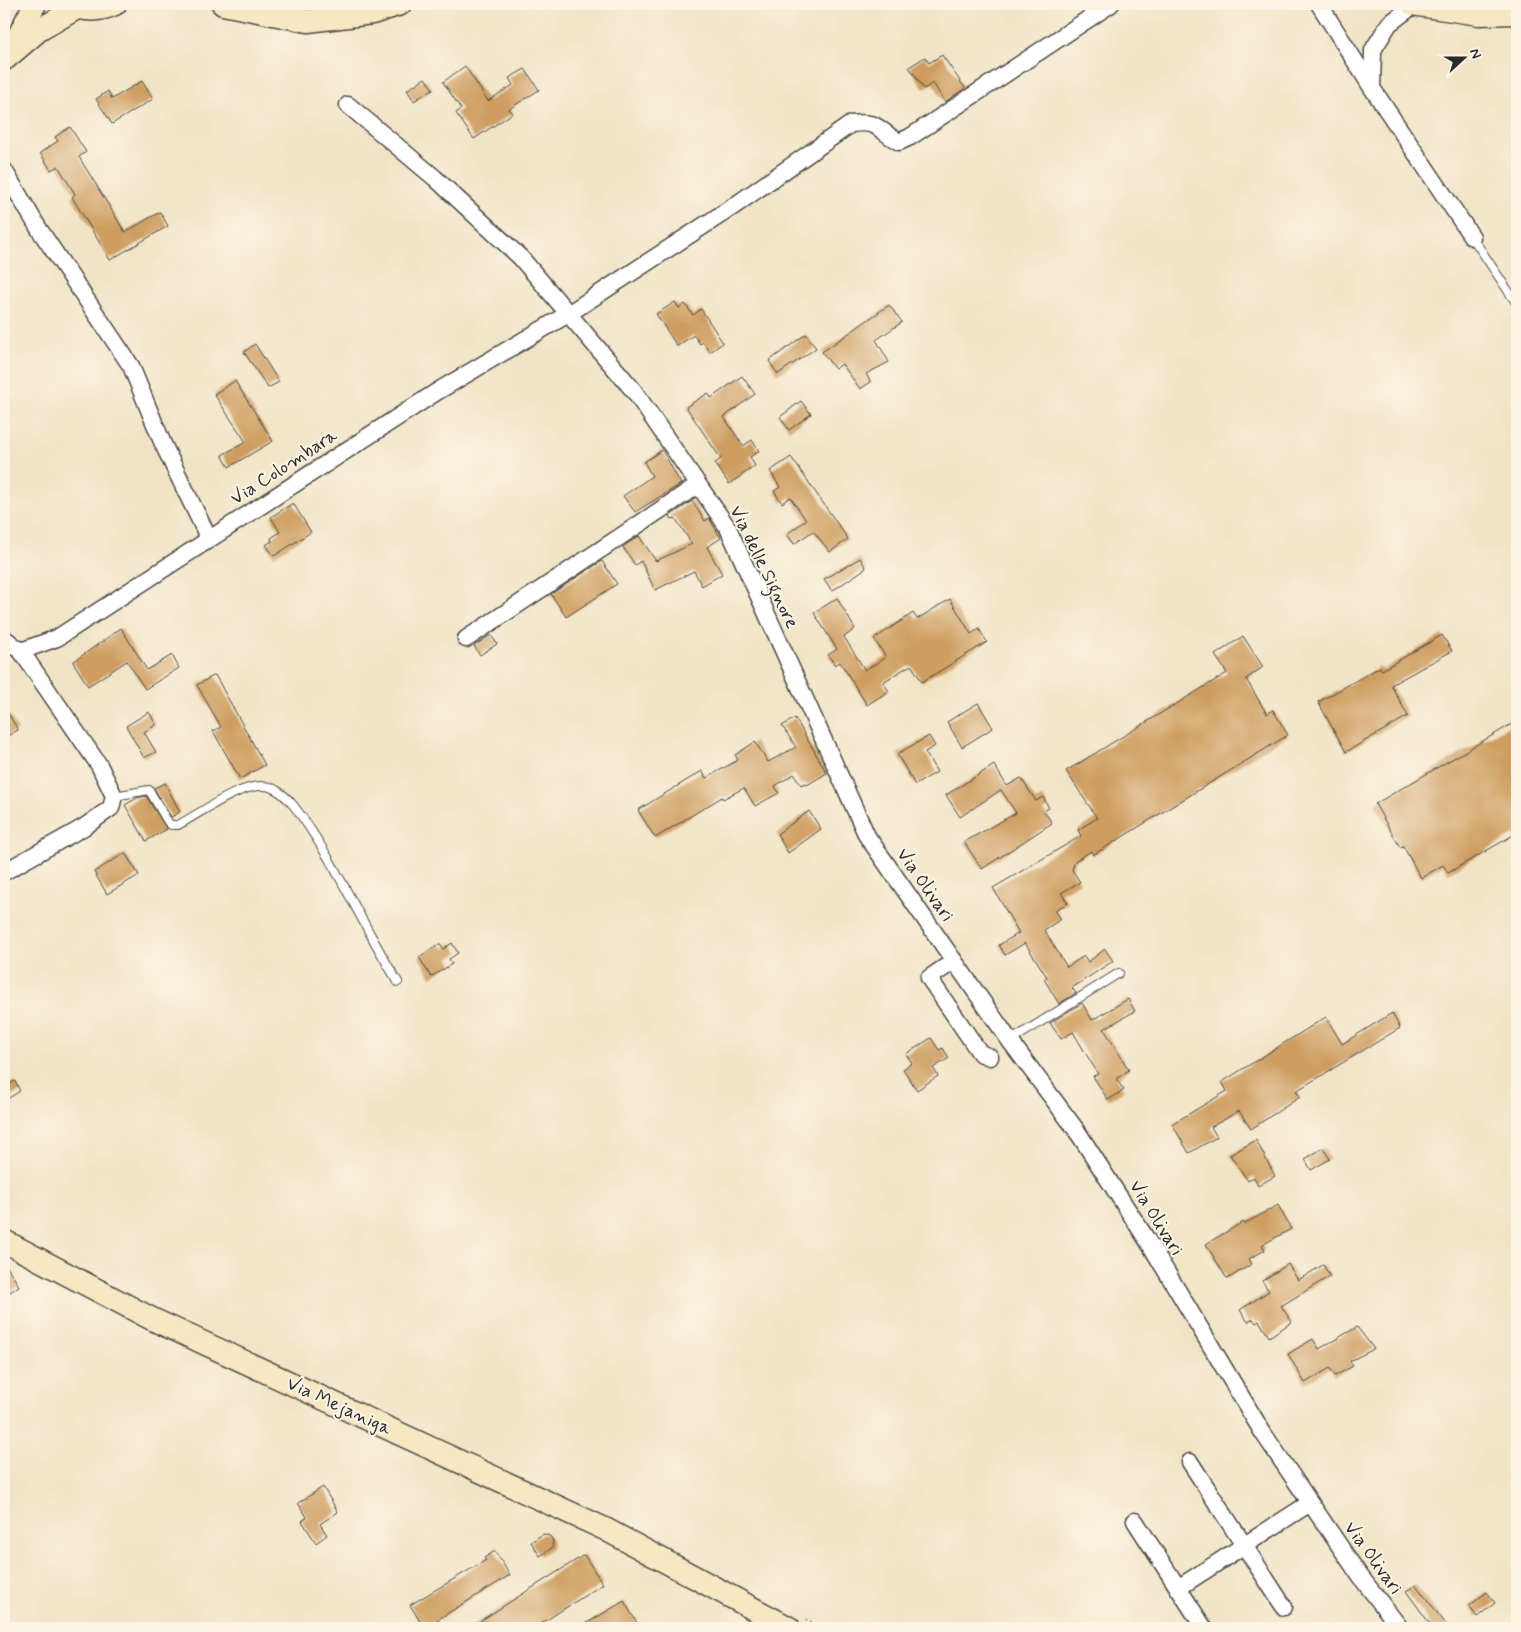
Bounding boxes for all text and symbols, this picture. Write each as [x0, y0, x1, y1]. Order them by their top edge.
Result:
north arrow [1438, 32, 1488, 82]
text: N [1465, 46, 1485, 61]
street label: Via Colombara [226, 423, 343, 511]
street label: Via delle Signore [721, 501, 805, 634]
street label: Via Olivari [890, 843, 960, 927]
street label: Via Olivari [1123, 1175, 1189, 1261]
street label: Via Mejaniga [282, 1371, 396, 1442]
street label: Via Olivari [1338, 1516, 1408, 1600]

